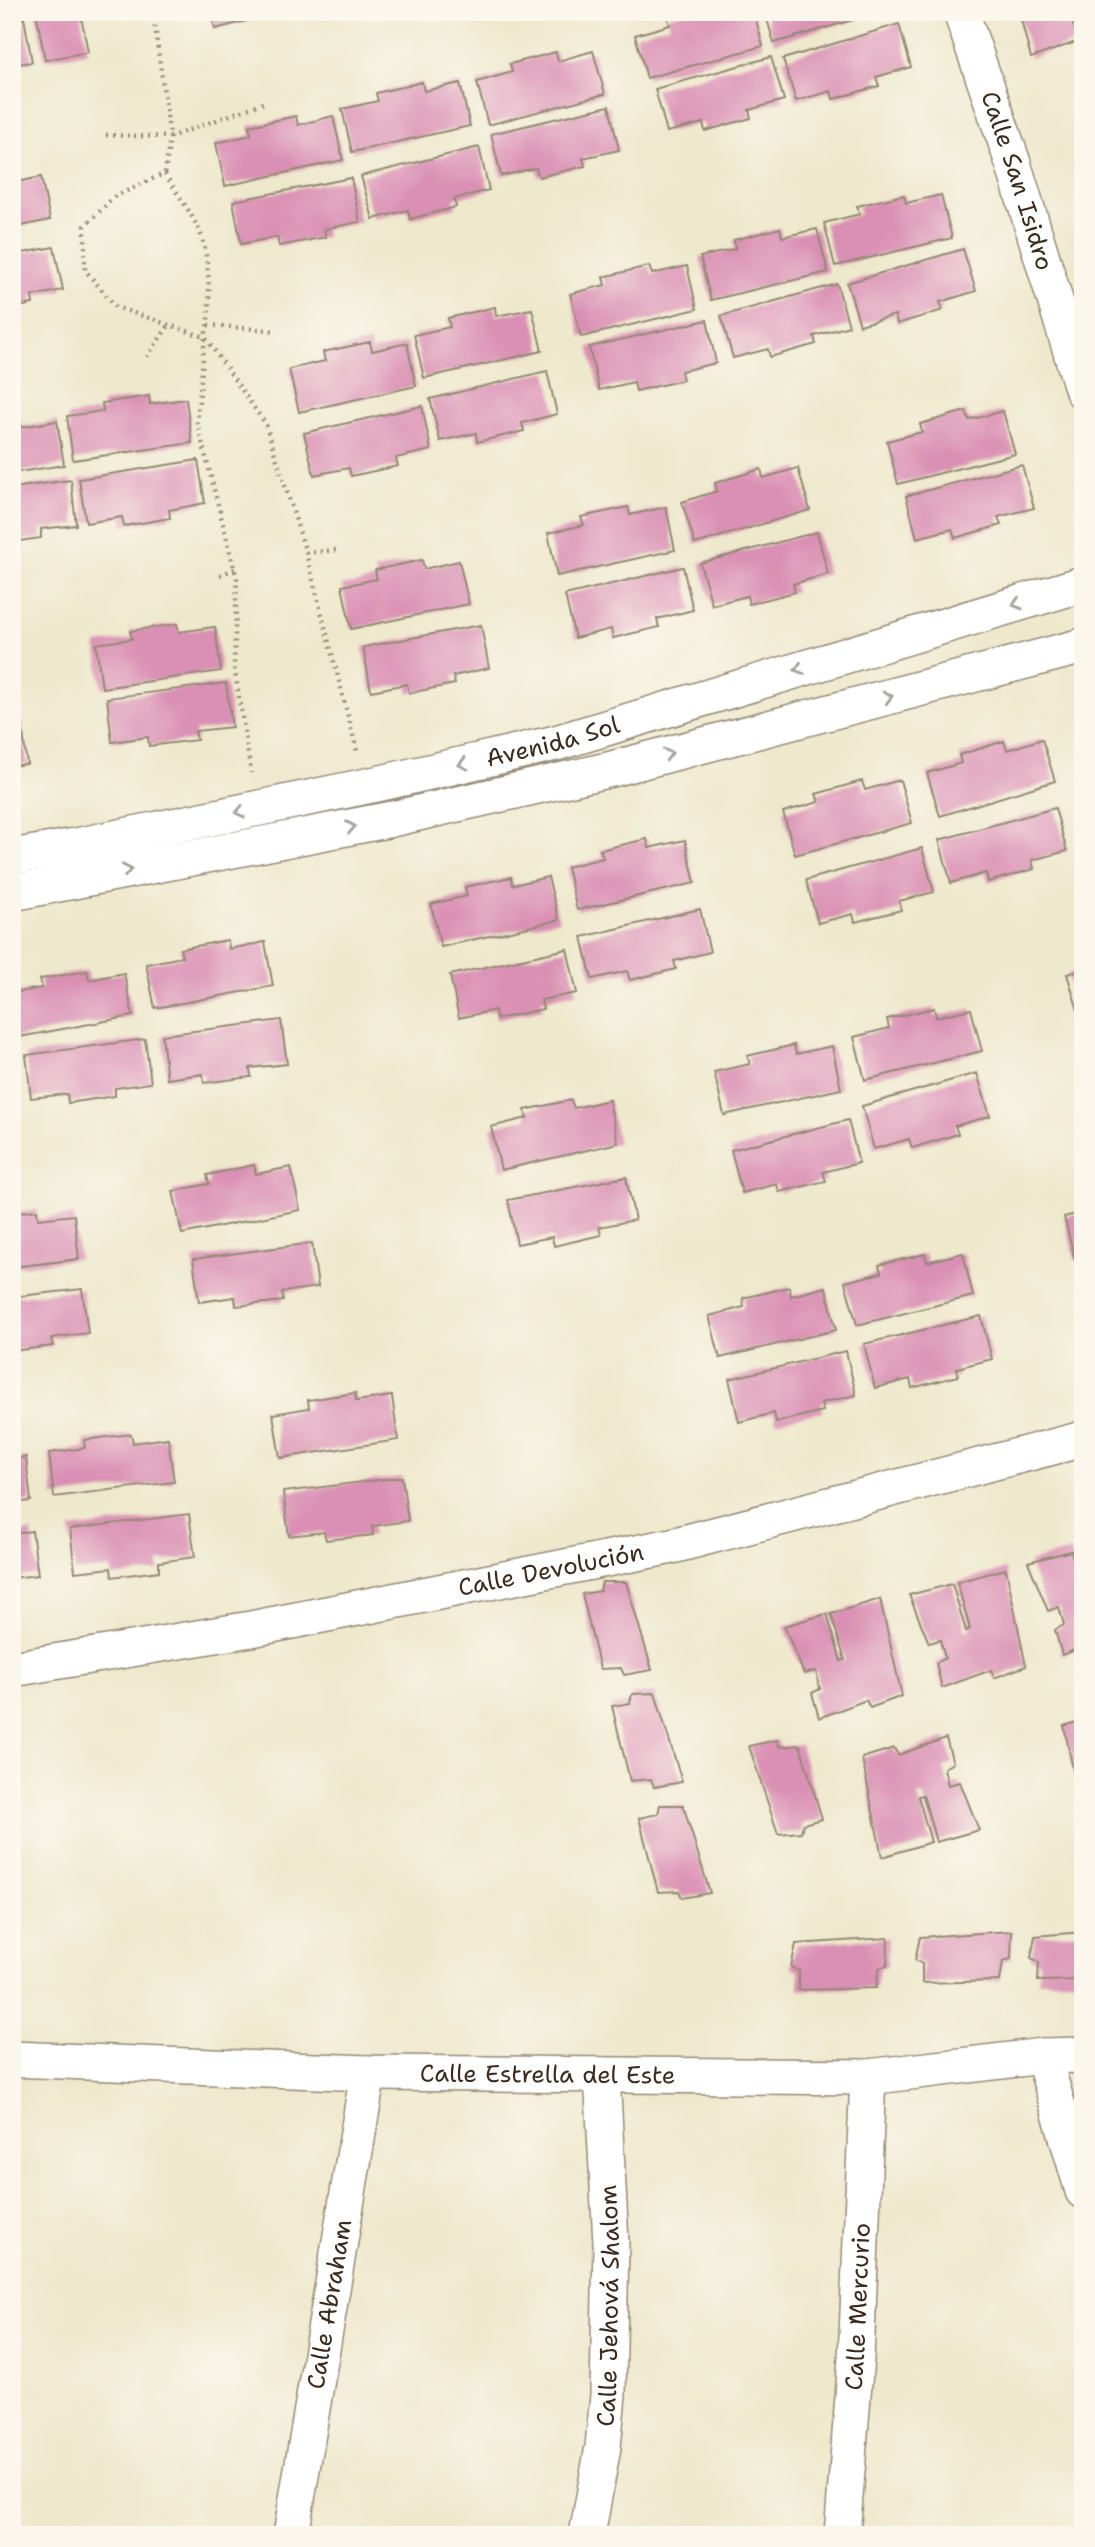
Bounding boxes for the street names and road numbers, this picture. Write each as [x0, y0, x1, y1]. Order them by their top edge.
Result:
street label: Calle San Isidro [974, 87, 1061, 274]
street label: Avenida Sol [483, 709, 624, 775]
street label: Calle Devolución [455, 1536, 646, 1604]
street label: Calle Estrella del Este [420, 2057, 676, 2091]
street label: Calle Jehová Shalom [589, 2184, 627, 2428]
street label: Calle Abraham [300, 2217, 359, 2391]
street label: Calle Mercurio [837, 2222, 878, 2392]

